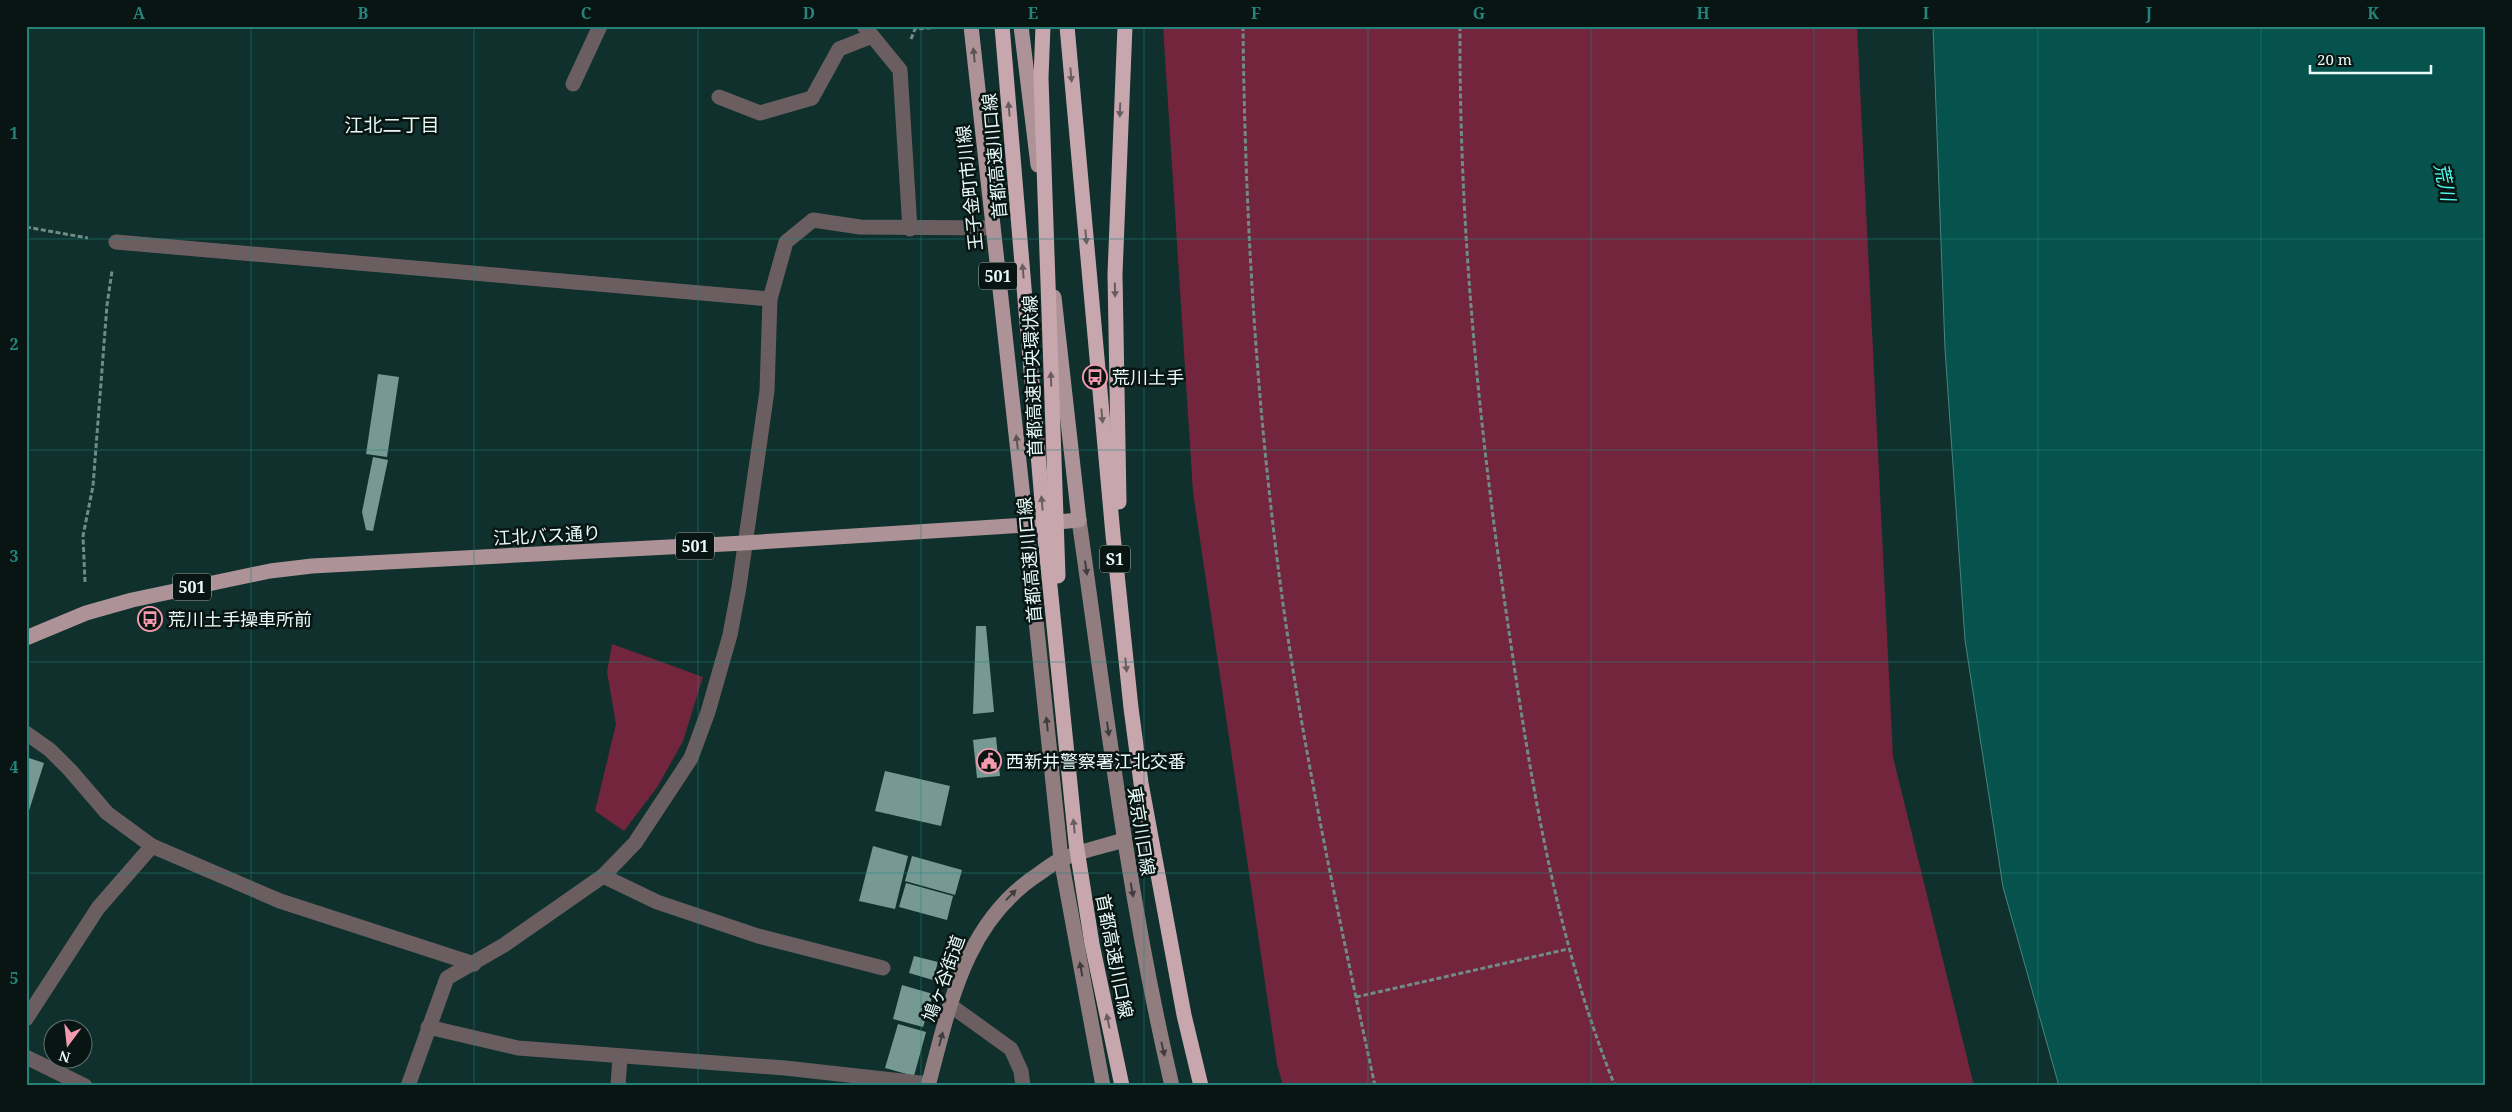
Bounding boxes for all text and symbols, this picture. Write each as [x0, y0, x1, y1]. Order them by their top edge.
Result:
text: A [133, 2, 146, 24]
text: B [358, 2, 369, 24]
text: C [581, 2, 592, 24]
text: D [803, 2, 815, 24]
text: E [1028, 2, 1038, 24]
text: F [1251, 2, 1261, 24]
text: G [1473, 2, 1485, 24]
text: H [1696, 2, 1710, 24]
text: I [1923, 2, 1929, 24]
text: J [2145, 2, 2153, 24]
text: K [2367, 2, 2379, 24]
scale bar [2310, 42, 2431, 74]
one-way arrow [970, 46, 978, 62]
text: 20 m [2317, 49, 2352, 69]
one-way arrow [1068, 67, 1076, 83]
street label: 首都高速川口線 [977, 92, 1011, 220]
one-way arrow [1005, 101, 1013, 117]
one-way arrow [1116, 102, 1124, 118]
district label: 江北二丁目 [344, 112, 440, 138]
text: 1 [9, 122, 19, 144]
street label: 王子金町市川線 [950, 124, 988, 252]
water label: 荒川 [2428, 161, 2462, 205]
one-way arrow [1082, 229, 1090, 245]
road number: 501 [979, 262, 1017, 290]
one-way arrow [1019, 263, 1027, 279]
one-way arrow [1111, 282, 1119, 298]
street label: 首都高速中央環状線 [1017, 295, 1047, 457]
text: 2 [9, 333, 19, 355]
bus stop icon: 荒川土手 [1082, 364, 1108, 390]
place label: 荒川土手 [1112, 365, 1184, 389]
one-way arrow [1047, 371, 1055, 387]
one-way arrow [1098, 408, 1106, 424]
one-way arrow [1013, 434, 1021, 450]
one-way arrow [1038, 494, 1046, 510]
street label: 首都高速川口線 [1012, 496, 1046, 624]
street label: 江北バス通り [492, 520, 602, 550]
road number: 501 [676, 532, 714, 560]
text: 3 [9, 545, 19, 567]
road number: S1 [1100, 546, 1130, 572]
one-way arrow [1082, 561, 1090, 577]
road number: 501 [173, 574, 211, 600]
bus stop icon: 荒川土手操車所前 [137, 606, 163, 632]
place label: 荒川土手操車所前 [168, 607, 312, 631]
one-way arrow [1122, 657, 1130, 673]
one-way arrow [1043, 715, 1051, 731]
one-way arrow [1105, 721, 1113, 737]
public building icon: 西新井警察署江北交番 [976, 748, 1002, 774]
place label: 西新井警察署江北交番 [1006, 749, 1186, 773]
text: 4 [9, 756, 19, 778]
street label: 東京川口線 [1123, 785, 1161, 877]
one-way arrow [1070, 818, 1078, 834]
one-way arrow [1129, 882, 1137, 898]
one-way arrow [1005, 889, 1017, 901]
street label: 首都高速川口線 [1091, 892, 1139, 1020]
street label: 鳩ヶ谷街道 [916, 932, 970, 1024]
one-way arrow [1077, 961, 1085, 977]
text: 5 [9, 967, 19, 989]
one-way arrow [1104, 1012, 1112, 1028]
north arrow [42, 1020, 92, 1070]
one-way arrow [937, 1031, 945, 1046]
one-way arrow [1159, 1042, 1167, 1057]
text: N [57, 1046, 72, 1068]

